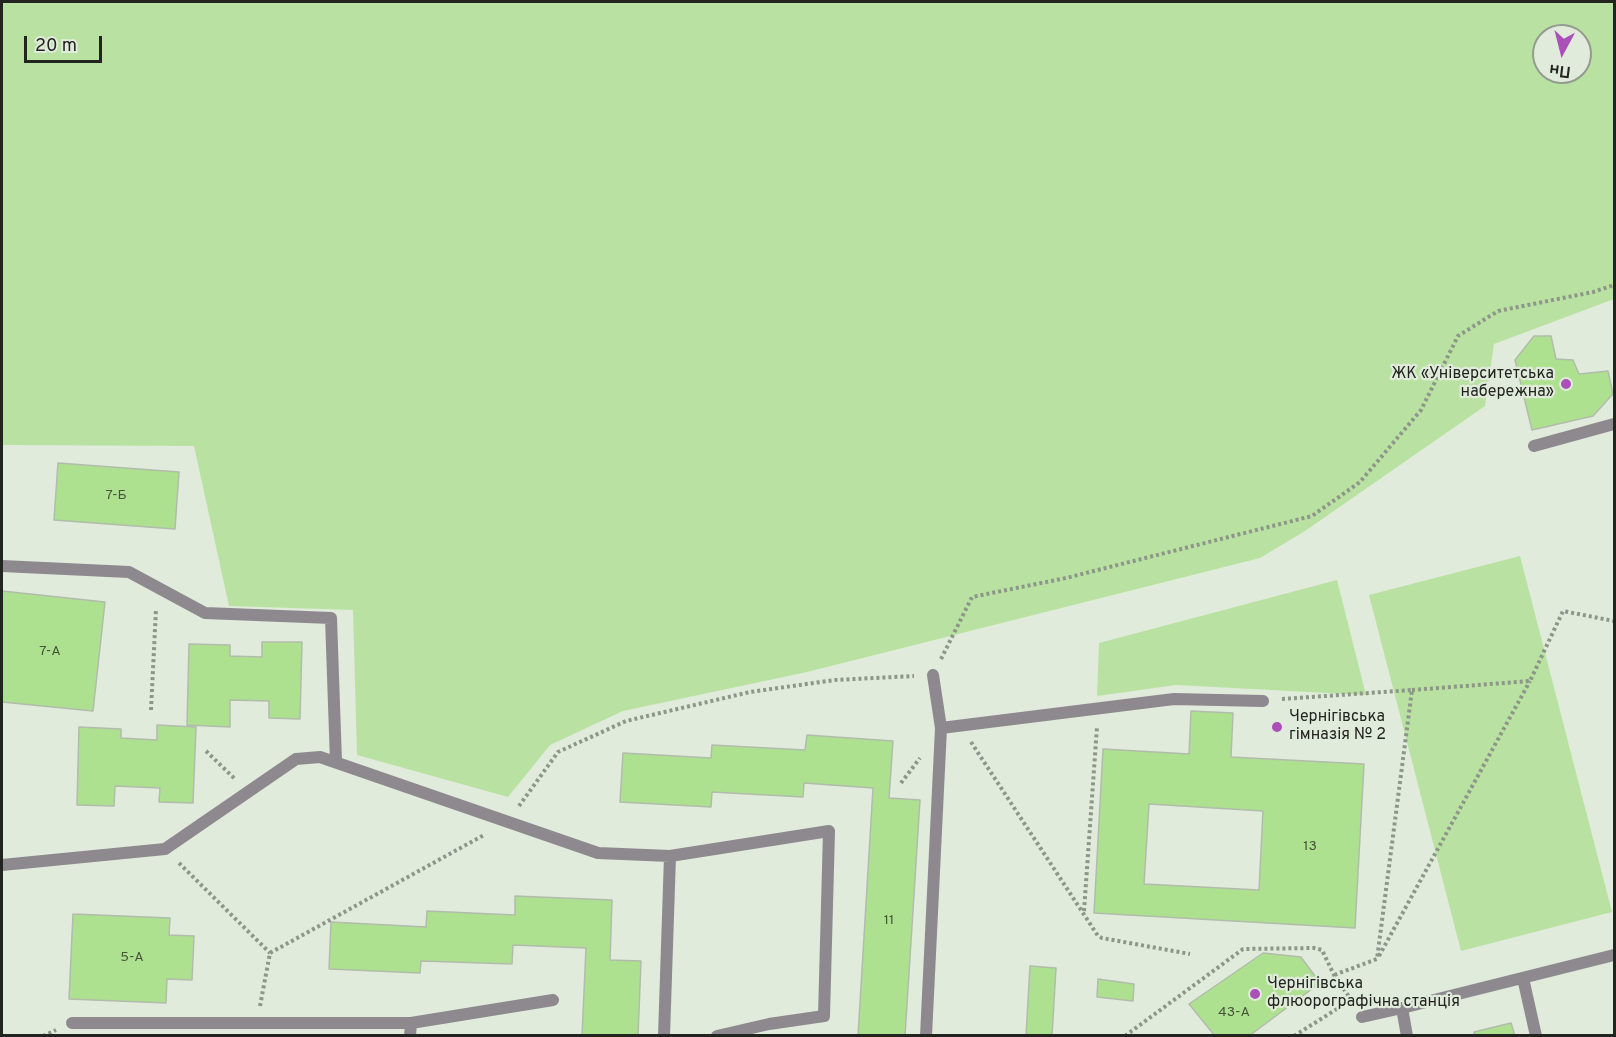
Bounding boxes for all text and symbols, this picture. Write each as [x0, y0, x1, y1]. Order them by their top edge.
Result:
scale bar [27, 24, 105, 62]
north arrow [1532, 24, 1592, 84]
text: 20 m [35, 35, 77, 58]
text: Пн [1548, 59, 1572, 81]
place label: ЖК «Університетська набережна» [1391, 365, 1554, 403]
marker: ЖК «Університетська набережна» [1559, 377, 1573, 391]
house number: 7-Б [105, 488, 127, 504]
house number: 7-А [39, 644, 61, 660]
place label: Чернігівська гімназія № 2 [1289, 708, 1386, 746]
marker: Чернігівська гімназія № 2 [1270, 720, 1284, 734]
house number: 13 [1303, 839, 1317, 855]
house number: 11 [884, 913, 894, 929]
house number: 5-А [120, 950, 144, 966]
place label: Чернігівська флюорографічна станція [1267, 975, 1460, 1013]
marker: Чернігівська флюорографічна станція [1248, 987, 1262, 1001]
house number: 43-А [1218, 1005, 1250, 1021]

